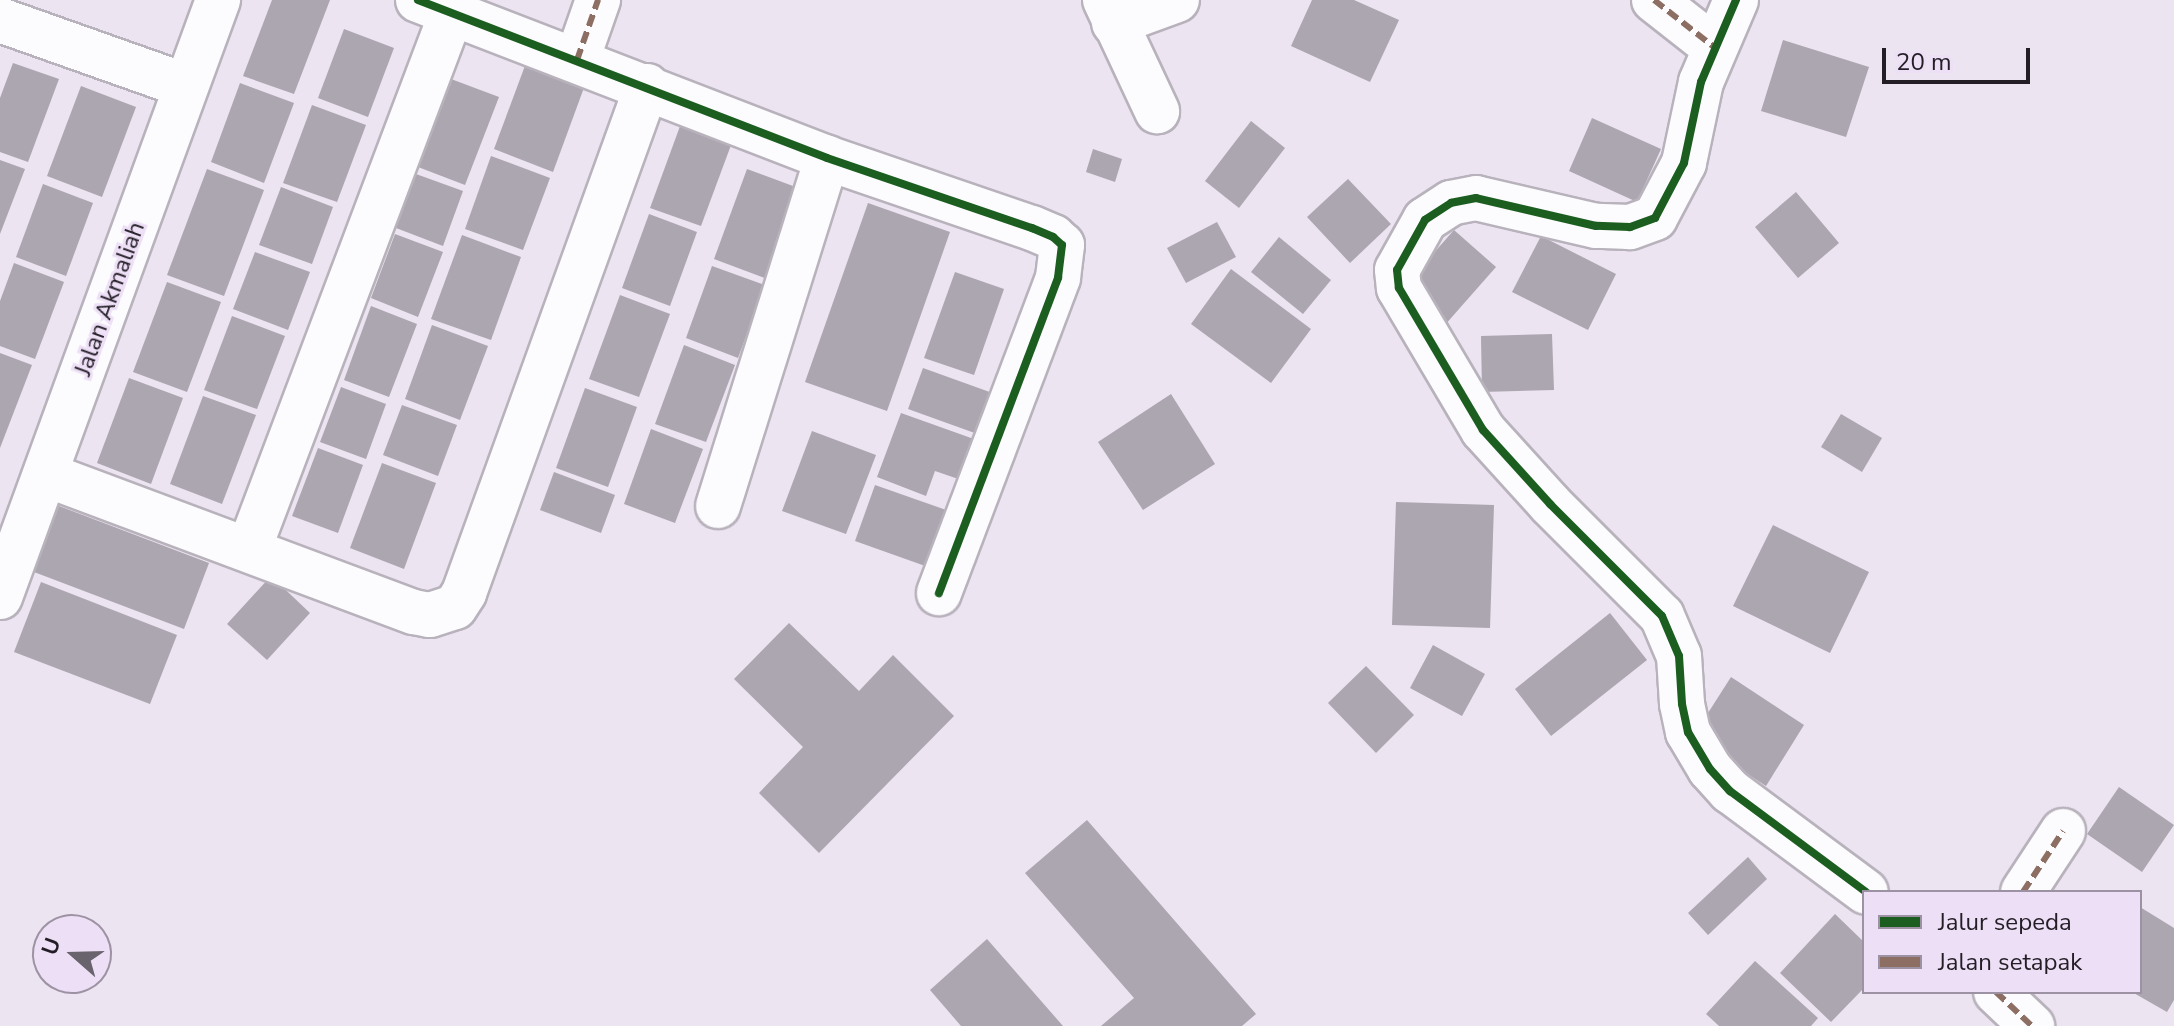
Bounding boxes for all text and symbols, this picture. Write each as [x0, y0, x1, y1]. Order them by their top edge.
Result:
scale bar [1886, 32, 2034, 82]
text: 20 m [1896, 46, 1952, 78]
street label: Jalan Akmaliah [69, 218, 151, 380]
legend [1862, 890, 2142, 994]
text: Jalur sepeda [1938, 906, 2072, 938]
north arrow [32, 914, 112, 994]
text: U [34, 934, 68, 959]
text: Jalan setapak [1938, 946, 2082, 978]

